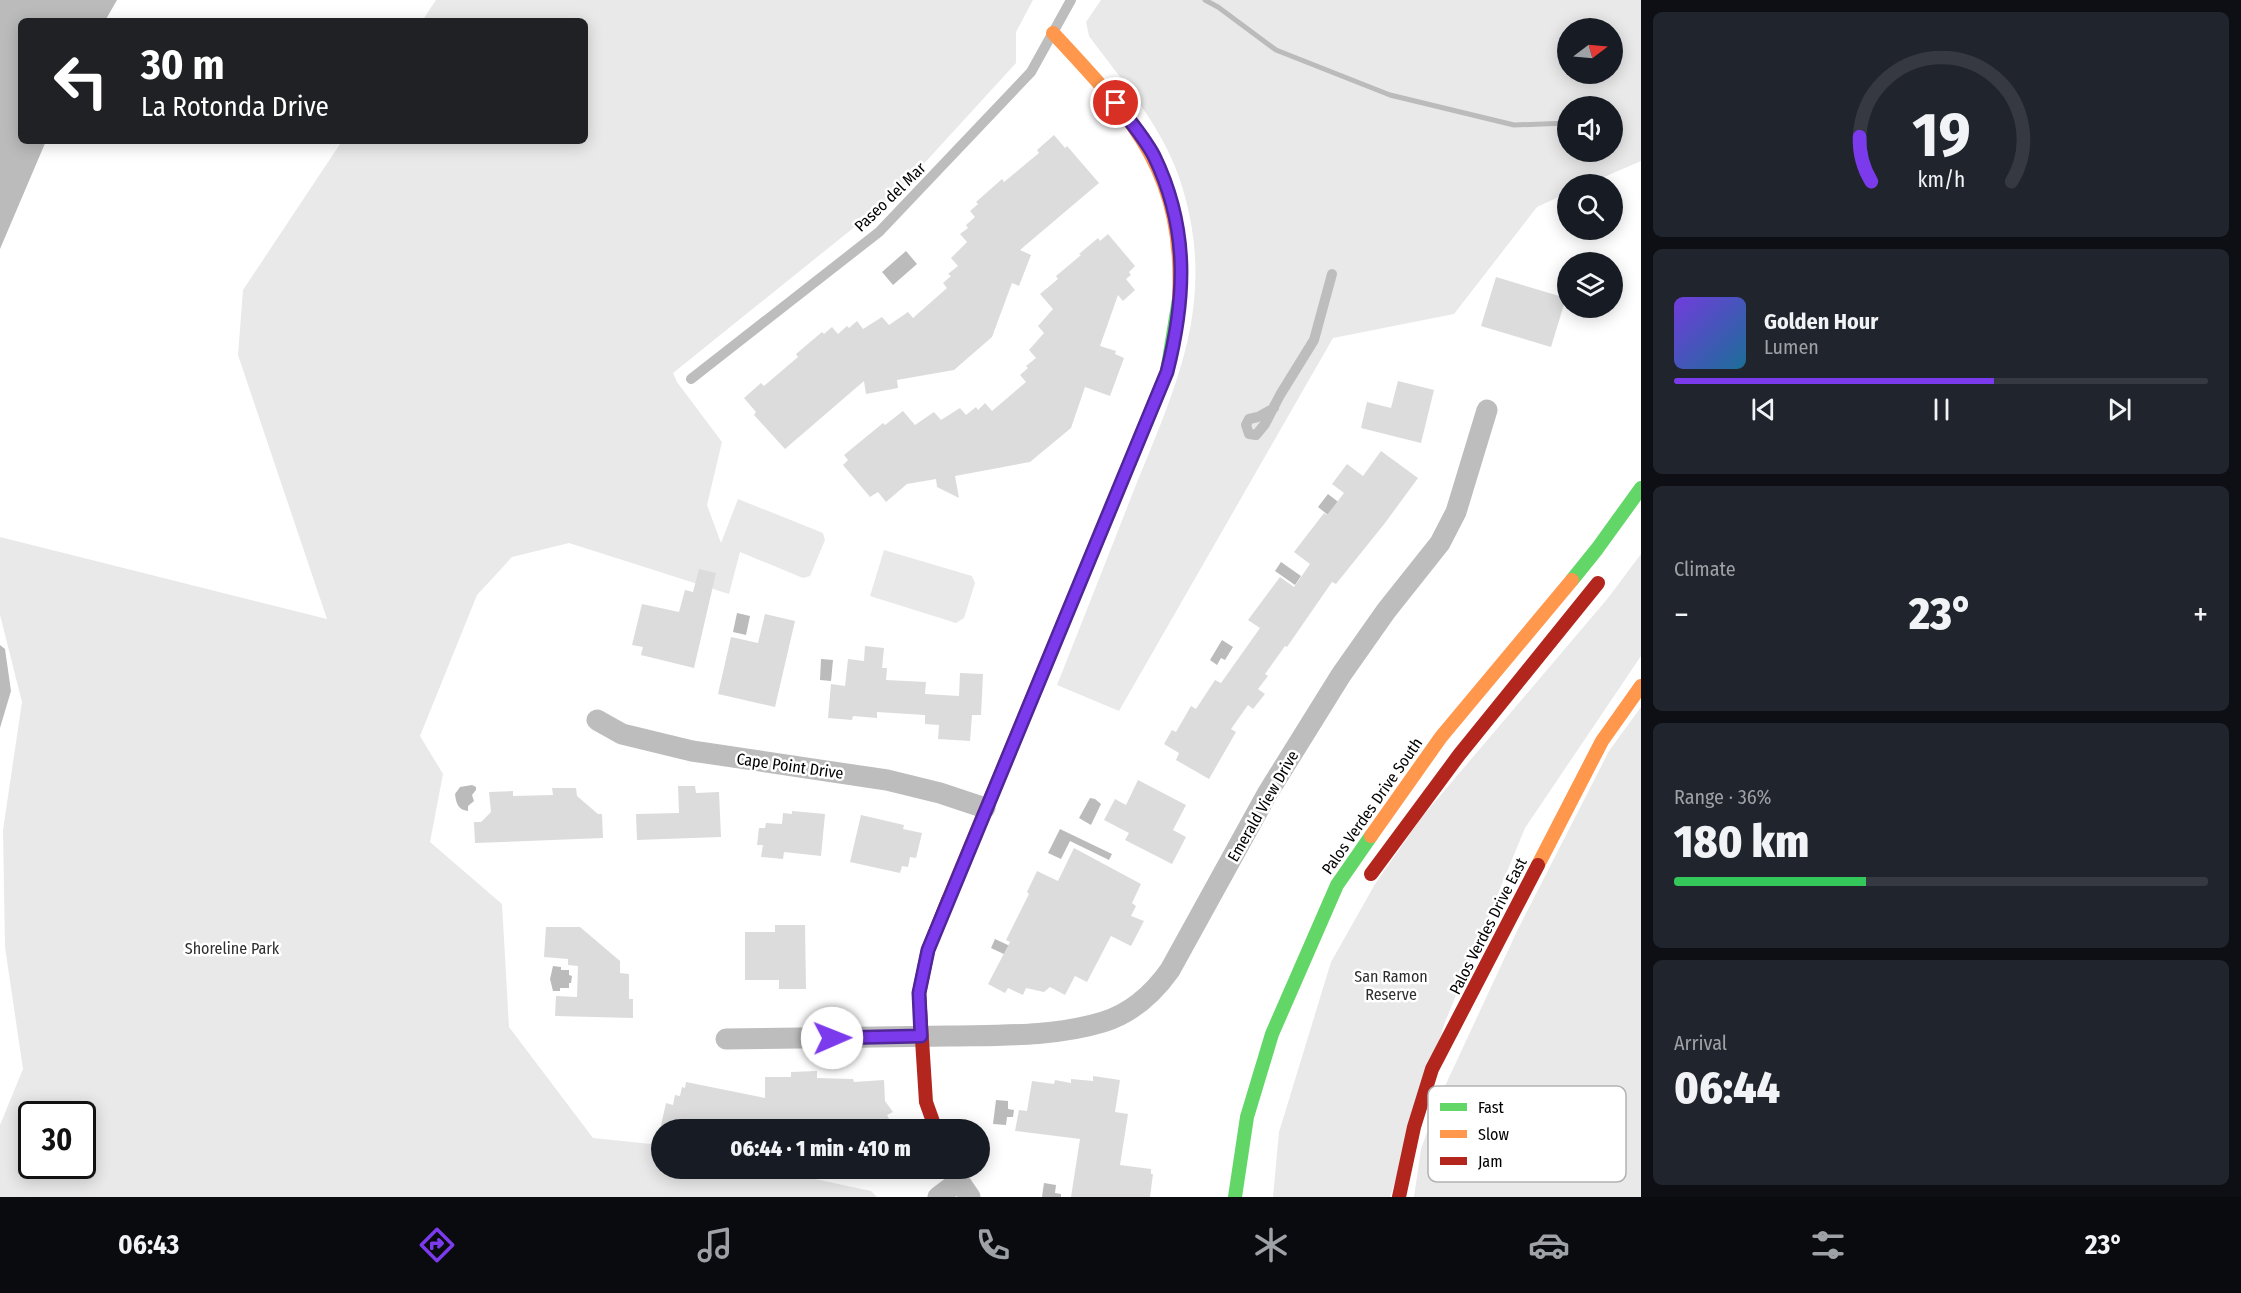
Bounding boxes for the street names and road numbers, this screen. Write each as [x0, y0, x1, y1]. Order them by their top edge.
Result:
street label: Paseo del Mar [851, 158, 930, 236]
street label: Palos Verdes Drive South [1318, 734, 1426, 878]
street label: Emerald View Drive [1224, 747, 1303, 865]
street label: Cape Point Drive [735, 749, 845, 783]
street label: Palos Verdes Drive East [1445, 854, 1531, 998]

